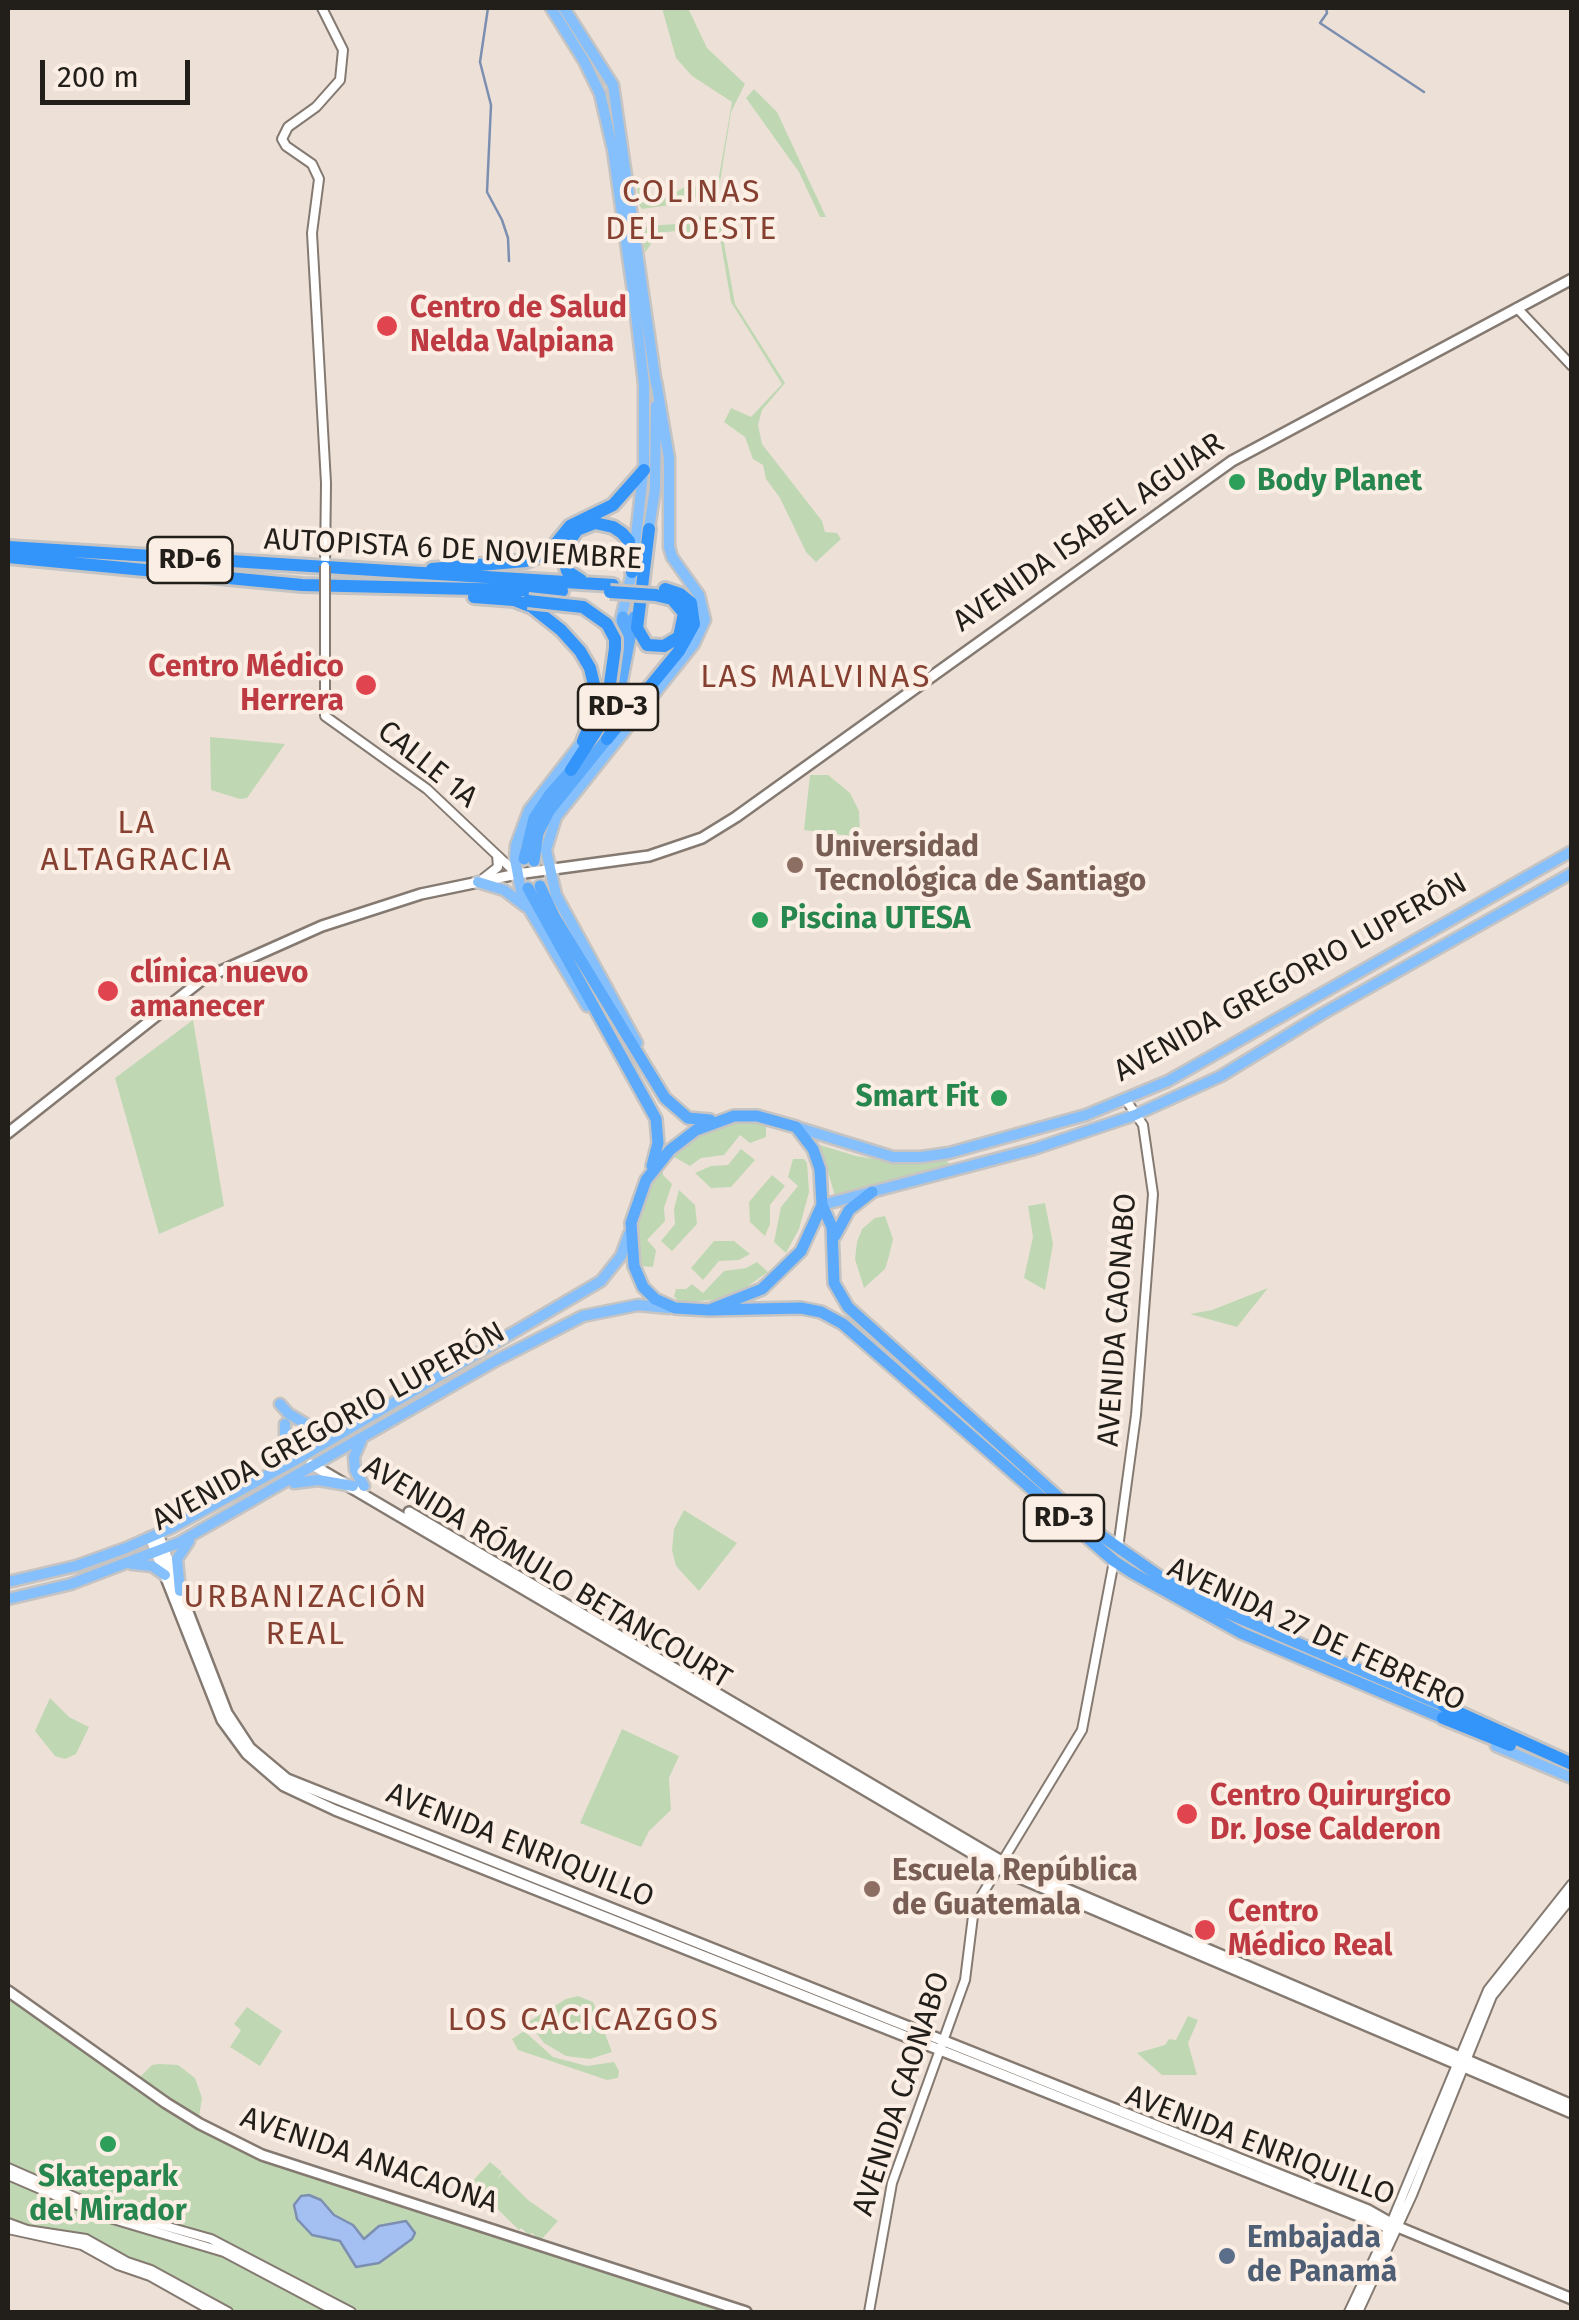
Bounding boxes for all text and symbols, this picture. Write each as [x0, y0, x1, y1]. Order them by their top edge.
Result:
scale bar [45, 40, 195, 102]
text: 200 m [57, 59, 139, 95]
district label: COLINAS DEL OESTE [605, 174, 779, 249]
place label: Centro de Salud Nelda Valpiana [410, 291, 627, 362]
marker: Centro de Salud Nelda Valpiana [374, 313, 400, 339]
street label: AVENIDA ISABEL AGUIAR [947, 426, 1231, 640]
place label: Body Planet [1257, 464, 1422, 500]
marker: Body Planet [1226, 471, 1248, 493]
street label: AUTOPISTA 6 DE NOVIEMBRE [263, 522, 643, 578]
road number: RD-6 [148, 537, 232, 583]
place label: Centro Médico Herrera [148, 650, 344, 720]
district label: LAS MALVINAS [700, 659, 932, 697]
marker: Centro Médico Herrera [353, 672, 379, 698]
road number: RD-3 [578, 684, 658, 730]
street label: CALLE 1A [370, 714, 484, 816]
district label: LA ALTAGRACIA [41, 805, 233, 880]
place label: Universidad Tecnológica de Santiago [815, 830, 1146, 900]
marker: Universidad Tecnológica de Santiago [784, 854, 806, 876]
street label: AVENIDA GREGORIO LUPERÓN [1108, 866, 1474, 1090]
place label: Piscina UTESA [780, 902, 971, 938]
marker: Piscina UTESA [749, 909, 771, 931]
place label: clínica nuevo amanecer [130, 956, 309, 1026]
marker: clínica nuevo amanecer [95, 978, 121, 1004]
place label: Smart Fit [856, 1080, 979, 1116]
marker: Smart Fit [988, 1087, 1010, 1109]
street label: AVENIDA CAONABO [1091, 1192, 1145, 1448]
street label: AVENIDA GREGORIO LUPERÓN [146, 1315, 512, 1539]
street label: AVENIDA RÓMULO BETANCOURT [357, 1449, 737, 1697]
road number: RD-3 [1024, 1495, 1104, 1541]
street label: AVENIDA 27 DE FEBRERO [1162, 1550, 1470, 1720]
district label: URBANIZACIÓN REAL [183, 1579, 429, 1654]
street label: AVENIDA ENRIQUILLO [381, 1776, 659, 1916]
place label: Centro Quirurgico Dr. Jose Calderon [1210, 1779, 1451, 1850]
marker: Centro Quirurgico Dr. Jose Calderon [1174, 1801, 1200, 1827]
place label: Escuela República de Guatemala [892, 1854, 1138, 1924]
marker: Escuela República de Guatemala [861, 1878, 883, 1900]
place label: Centro Médico Real [1228, 1895, 1392, 1966]
marker: Centro Médico Real [1192, 1917, 1218, 1943]
street label: AVENIDA CAONABO [846, 1968, 958, 2220]
district label: LOS CACICAZGOS [448, 2002, 720, 2040]
street label: AVENIDA ENRIQUILLO [1120, 2078, 1400, 2214]
street label: AVENIDA ANACAONA [236, 2100, 502, 2222]
marker: Skatepark del Mirador [97, 2133, 119, 2155]
place label: Skatepark del Mirador [29, 2160, 187, 2230]
place label: Embajada de Panamá [1247, 2221, 1397, 2292]
marker: Embajada de Panamá [1216, 2245, 1238, 2267]

